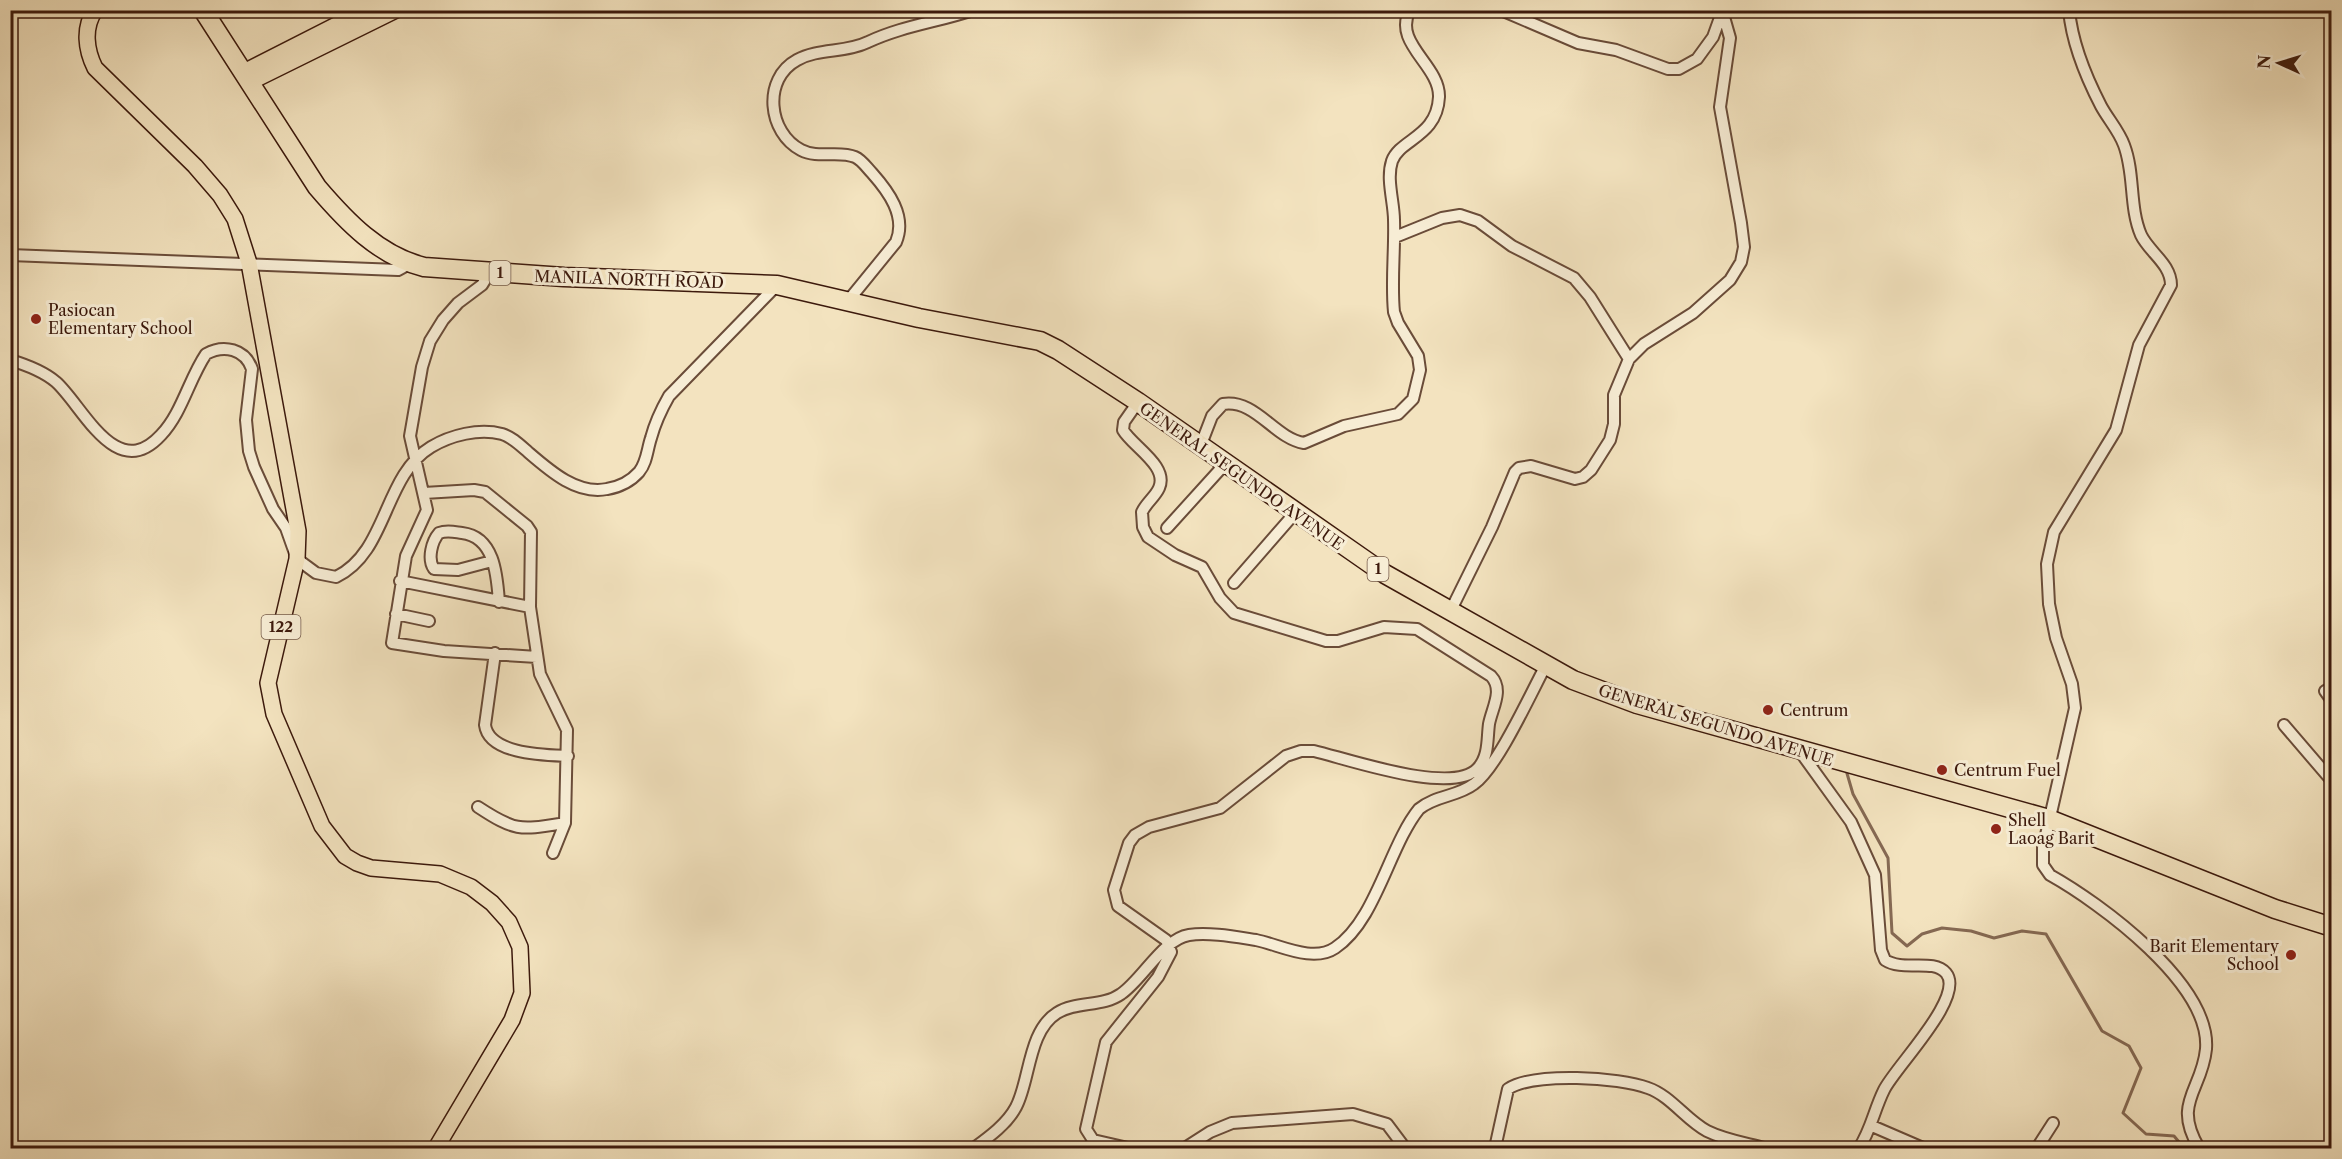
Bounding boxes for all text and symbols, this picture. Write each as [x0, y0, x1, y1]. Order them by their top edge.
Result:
north arrow [2249, 33, 2309, 93]
text: N [2254, 54, 2275, 70]
road number: 1 [490, 261, 510, 285]
street label: MANILA NORTH ROAD [534, 266, 724, 292]
place label: Pasiocan Elementary School [48, 300, 193, 338]
marker: Pasiocan Elementary School [29, 312, 43, 326]
street label: GENERAL SEGUNDO AVENUE [1136, 398, 1348, 554]
road number: 1 [1368, 557, 1388, 581]
road number: 122 [262, 615, 300, 639]
street label: GENERAL SEGUNDO AVENUE [1596, 680, 1836, 770]
place label: Centrum [1780, 700, 1849, 720]
marker: Centrum [1761, 703, 1775, 717]
place label: Centrum Fuel [1954, 760, 2061, 780]
marker: Centrum Fuel [1935, 763, 1949, 777]
place label: Shell Laoag Barit [2008, 810, 2095, 848]
marker: Shell Laoag Barit [1989, 822, 2003, 836]
place label: Barit Elementary School [2149, 936, 2280, 974]
marker: Barit Elementary School [2284, 948, 2298, 962]

